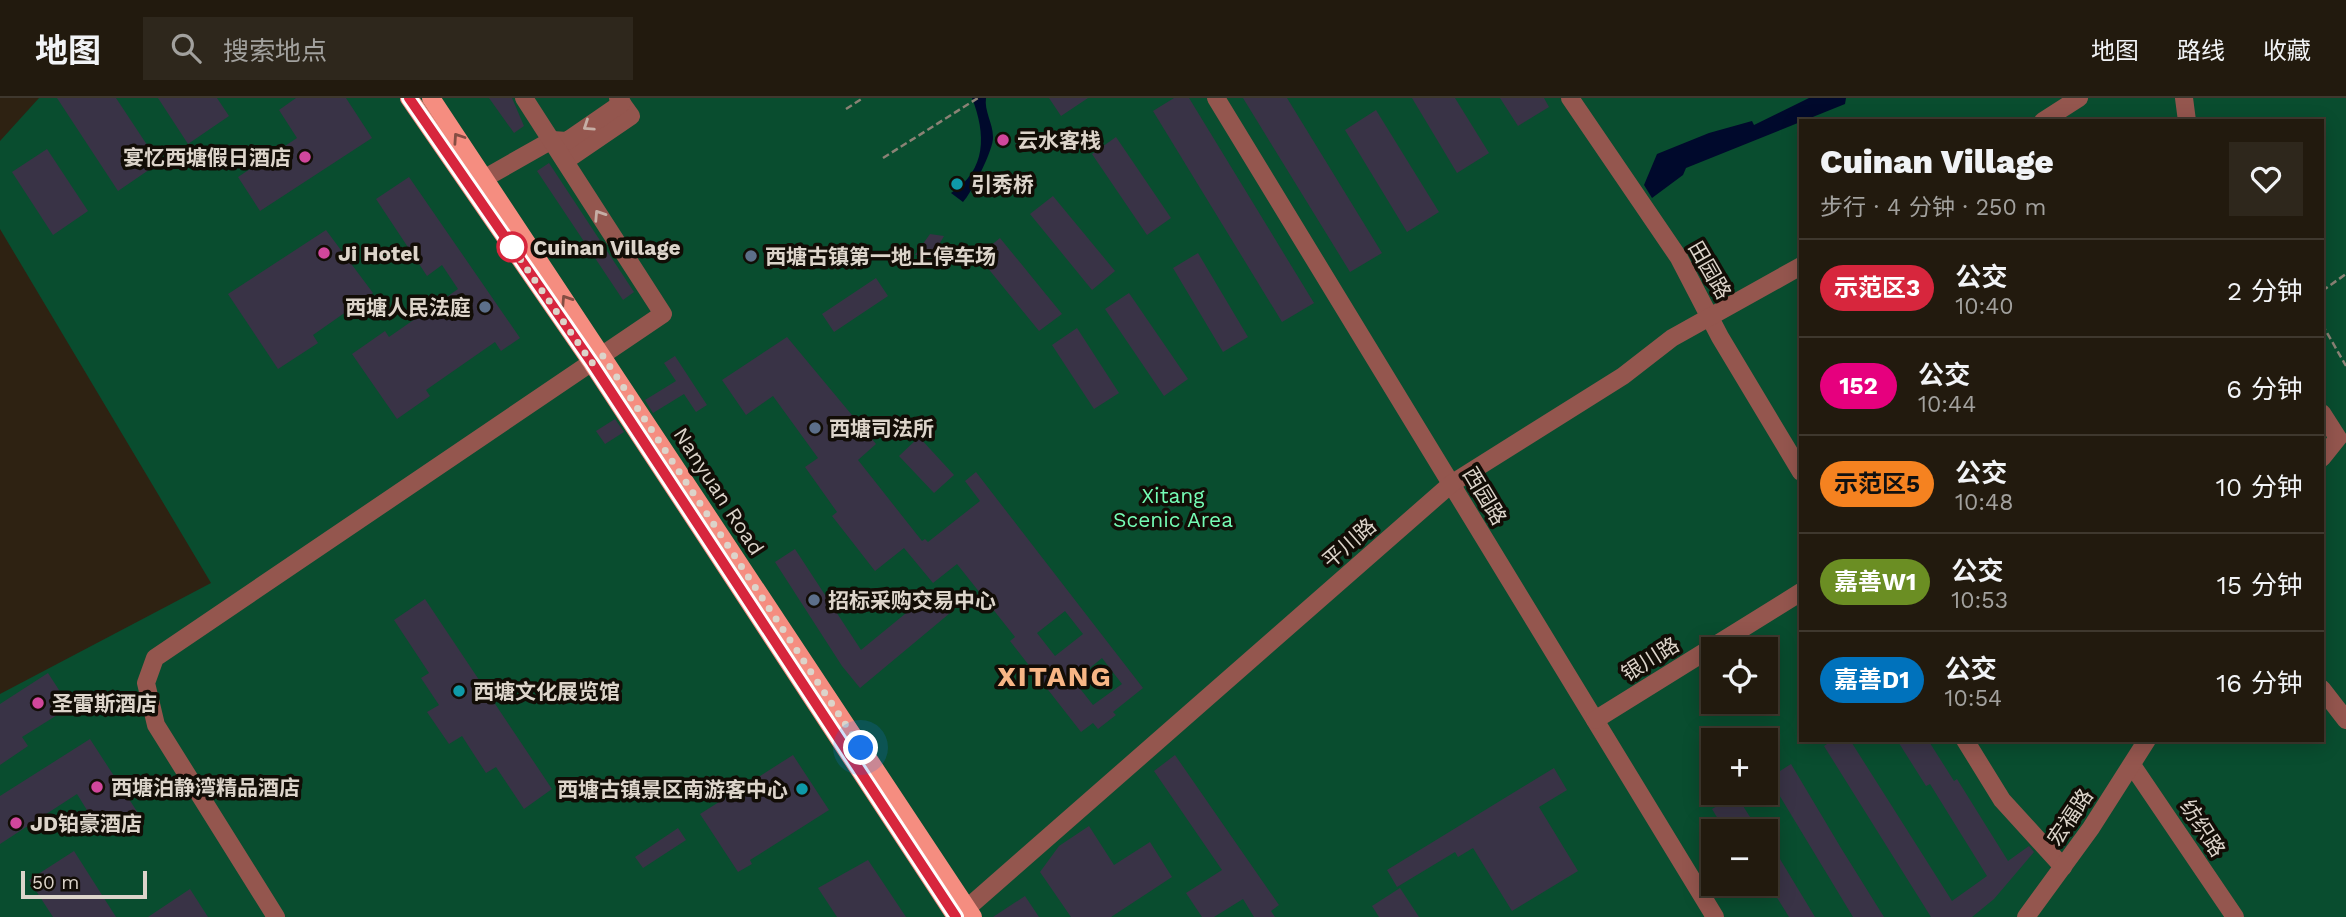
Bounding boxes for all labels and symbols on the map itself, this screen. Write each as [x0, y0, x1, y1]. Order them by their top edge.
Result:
one-way arrow [583, 118, 596, 130]
place label: 云水客栈 [1017, 128, 1101, 153]
marker: 云水客栈 [995, 132, 1011, 148]
one-way arrow [454, 133, 466, 146]
place label: 宴忆西塘假日酒店 [123, 145, 291, 170]
marker: 宴忆西塘假日酒店 [297, 149, 313, 165]
place label: 引秀桥 [971, 172, 1034, 197]
marker: 引秀桥 [949, 176, 965, 192]
one-way arrow [595, 210, 608, 223]
marker: Cuinan Village [497, 232, 527, 262]
place label: Cuinan Village [533, 235, 681, 260]
street label: 田园路 [1683, 236, 1737, 304]
place label: Ji Hotel [338, 241, 419, 266]
place label: 西塘古镇第一地上停车场 [765, 244, 996, 269]
marker: Ji Hotel [316, 245, 332, 261]
marker: 西塘古镇第一地上停车场 [743, 248, 759, 264]
place label: 西塘人民法庭 [345, 295, 471, 320]
one-way arrow [562, 295, 575, 308]
marker: 西塘人民法庭 [477, 299, 493, 315]
place label: 西塘司法所 [829, 416, 934, 441]
marker: 西塘司法所 [807, 420, 823, 436]
street label: Nanyuan Road [668, 423, 770, 559]
street label: 西园路 [1458, 463, 1512, 529]
park label: Xitang Scenic Area [1113, 483, 1233, 532]
street label: 平川路 [1317, 513, 1381, 573]
place label: 招标采购交易中心 [828, 588, 996, 613]
marker: 招标采购交易中心 [806, 592, 822, 608]
street label: 银川路 [1617, 632, 1683, 686]
district label: XITANG [997, 660, 1113, 693]
place label: 西塘文化展览馆 [473, 679, 620, 704]
marker: 西塘文化展览馆 [451, 683, 467, 699]
place label: 圣雷斯酒店 [52, 691, 157, 716]
marker: 圣雷斯酒店 [30, 695, 46, 711]
your location [843, 730, 878, 765]
place label: 西塘泊静湾精品酒店 [111, 775, 300, 800]
place label: 西塘古镇景区南游客中心 [557, 777, 788, 802]
marker: 西塘泊静湾精品酒店 [89, 779, 105, 795]
marker: 西塘古镇景区南游客中心 [794, 781, 810, 797]
street label: 宏福路 [2042, 784, 2098, 850]
street label: 纺织路 [2175, 795, 2231, 861]
place label: JD铂豪酒店 [30, 811, 142, 836]
marker: JD铂豪酒店 [8, 815, 24, 831]
scale bar [21, 868, 147, 900]

